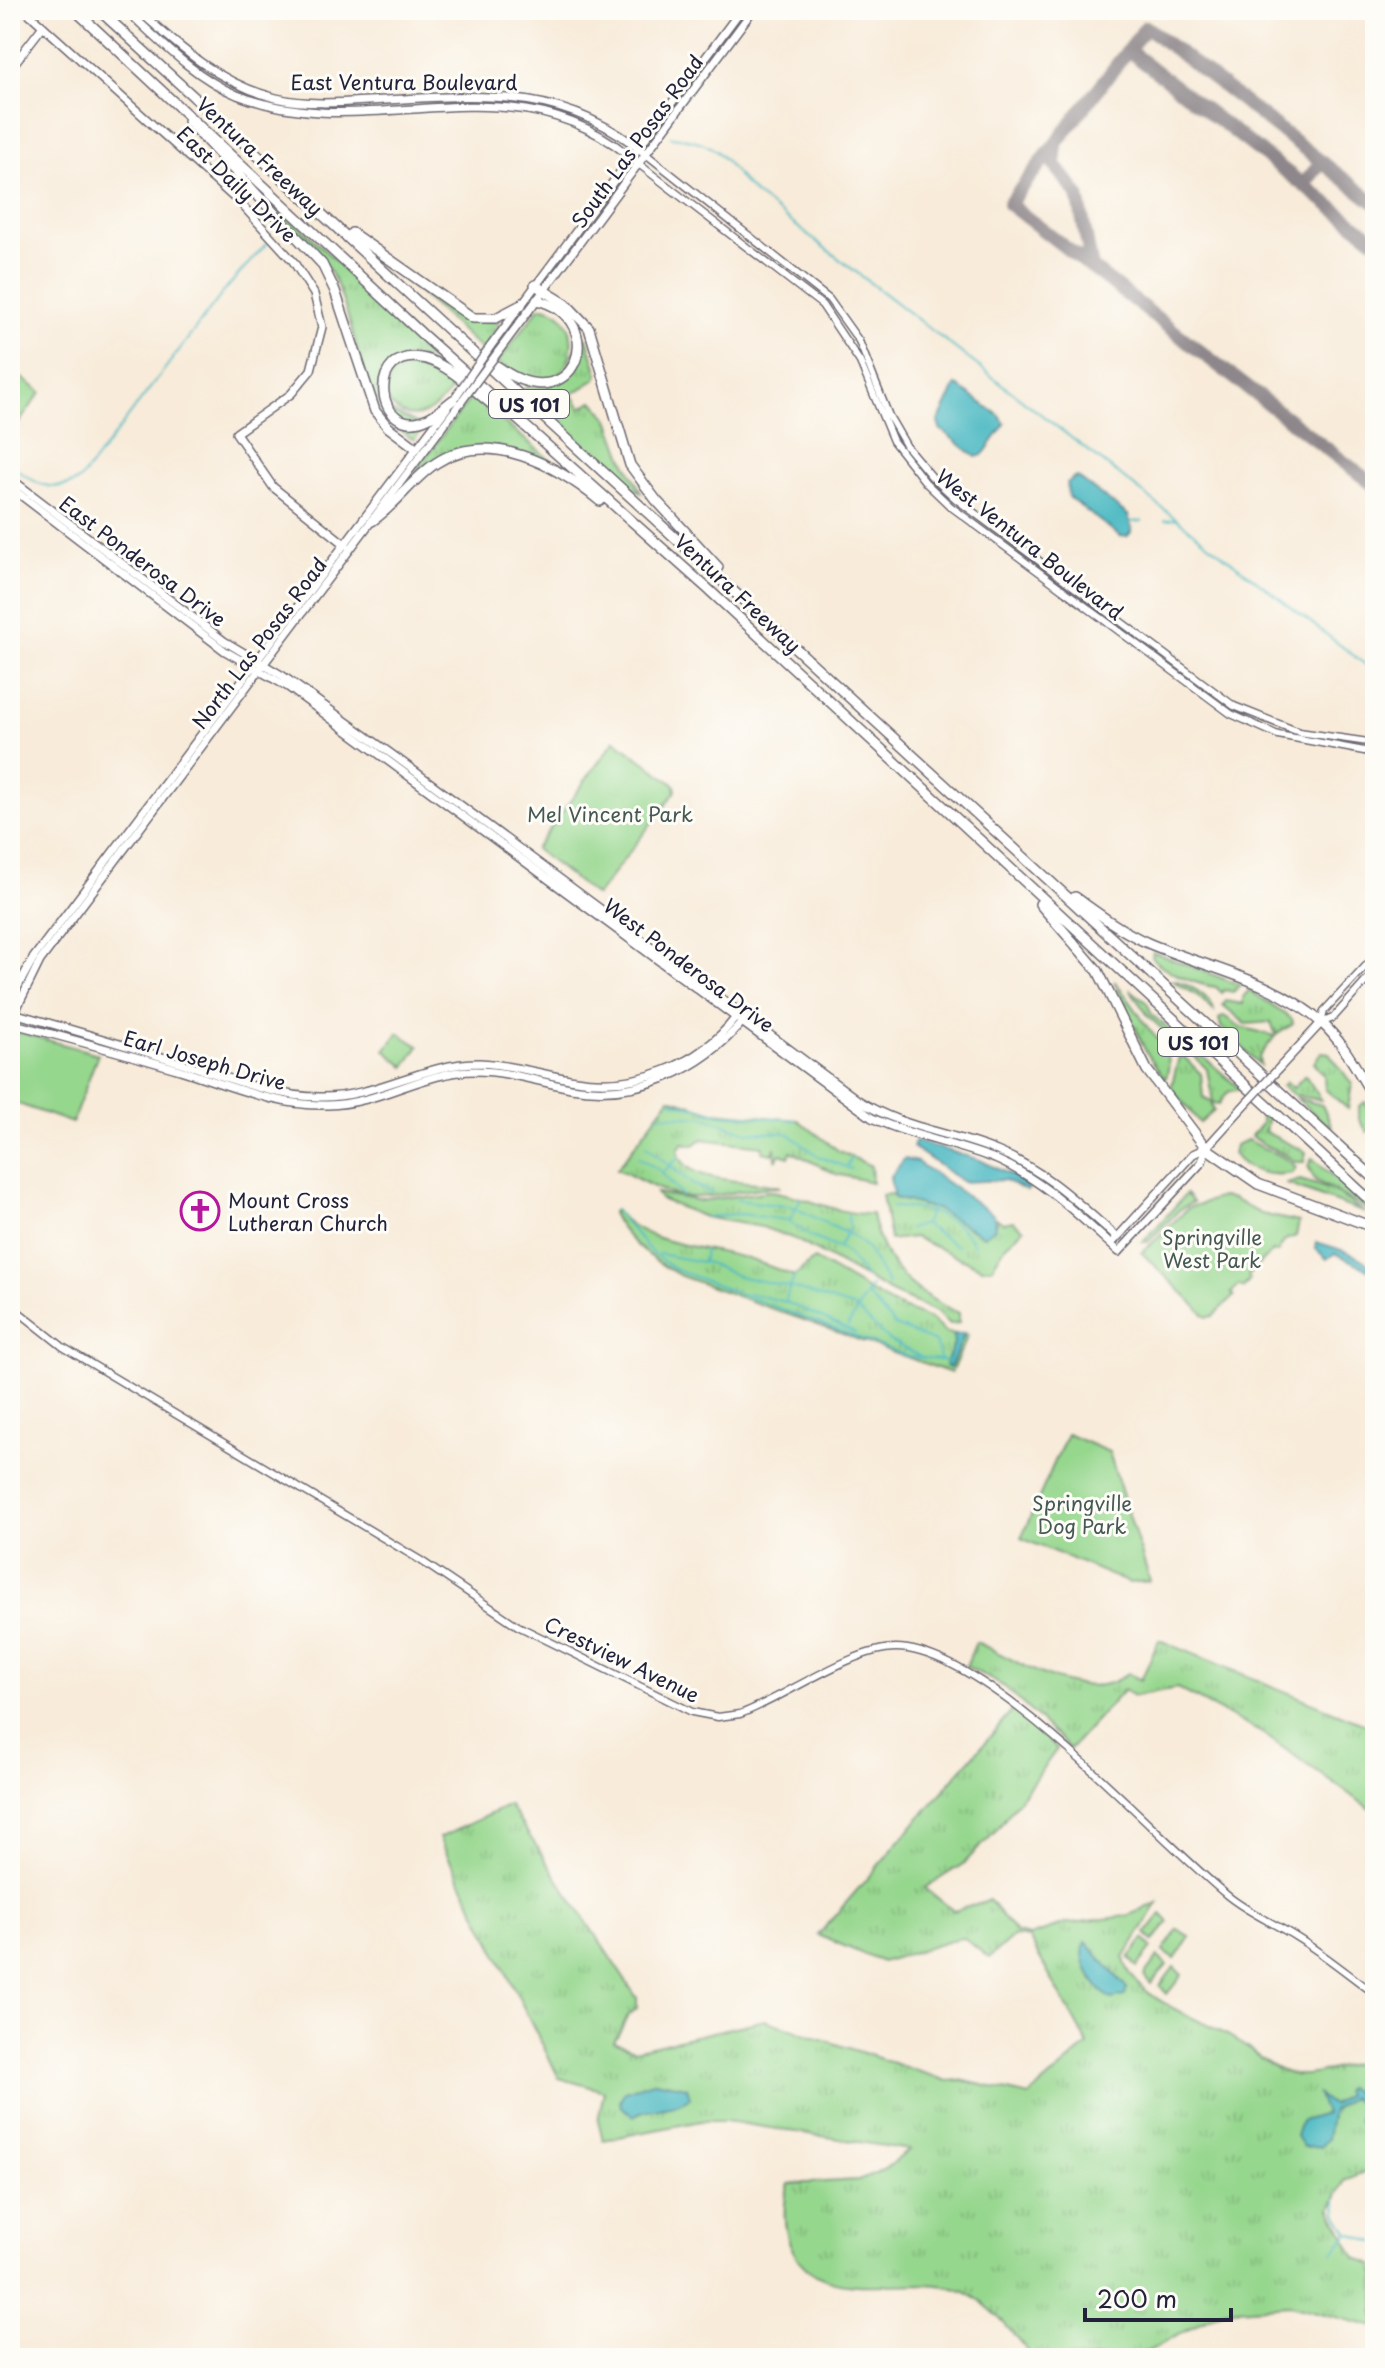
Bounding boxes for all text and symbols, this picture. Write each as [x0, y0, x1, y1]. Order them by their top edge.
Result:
street label: South Las Posas Road [564, 48, 710, 234]
street label: East Ventura Boulevard [291, 67, 517, 97]
street label: Ventura Freeway [190, 89, 330, 223]
street label: East Daily Drive [170, 119, 304, 249]
road number: US 101 [489, 390, 569, 418]
street label: West Ventura Boulevard [930, 461, 1130, 627]
street label: East Ponderosa Drive [53, 488, 233, 634]
street label: Ventura Freeway [668, 526, 808, 660]
street label: North Las Posas Road [184, 551, 334, 735]
park label: Mel Vincent Park [527, 799, 693, 829]
street label: West Ponderosa Drive [597, 891, 781, 1039]
street label: Earl Joseph Drive [120, 1023, 290, 1097]
road number: US 101 [1158, 1028, 1238, 1056]
place label: Mount Cross Lutheran Church [228, 1185, 388, 1238]
church icon: Mount Cross Lutheran Church [179, 1190, 221, 1232]
park label: Springville West Park [1162, 1222, 1262, 1275]
park label: Springville Dog Park [1032, 1488, 1132, 1541]
street label: Crestview Avenue [539, 1608, 705, 1710]
scale bar [1085, 2272, 1231, 2322]
text: 200 m [1097, 2280, 1177, 2316]

